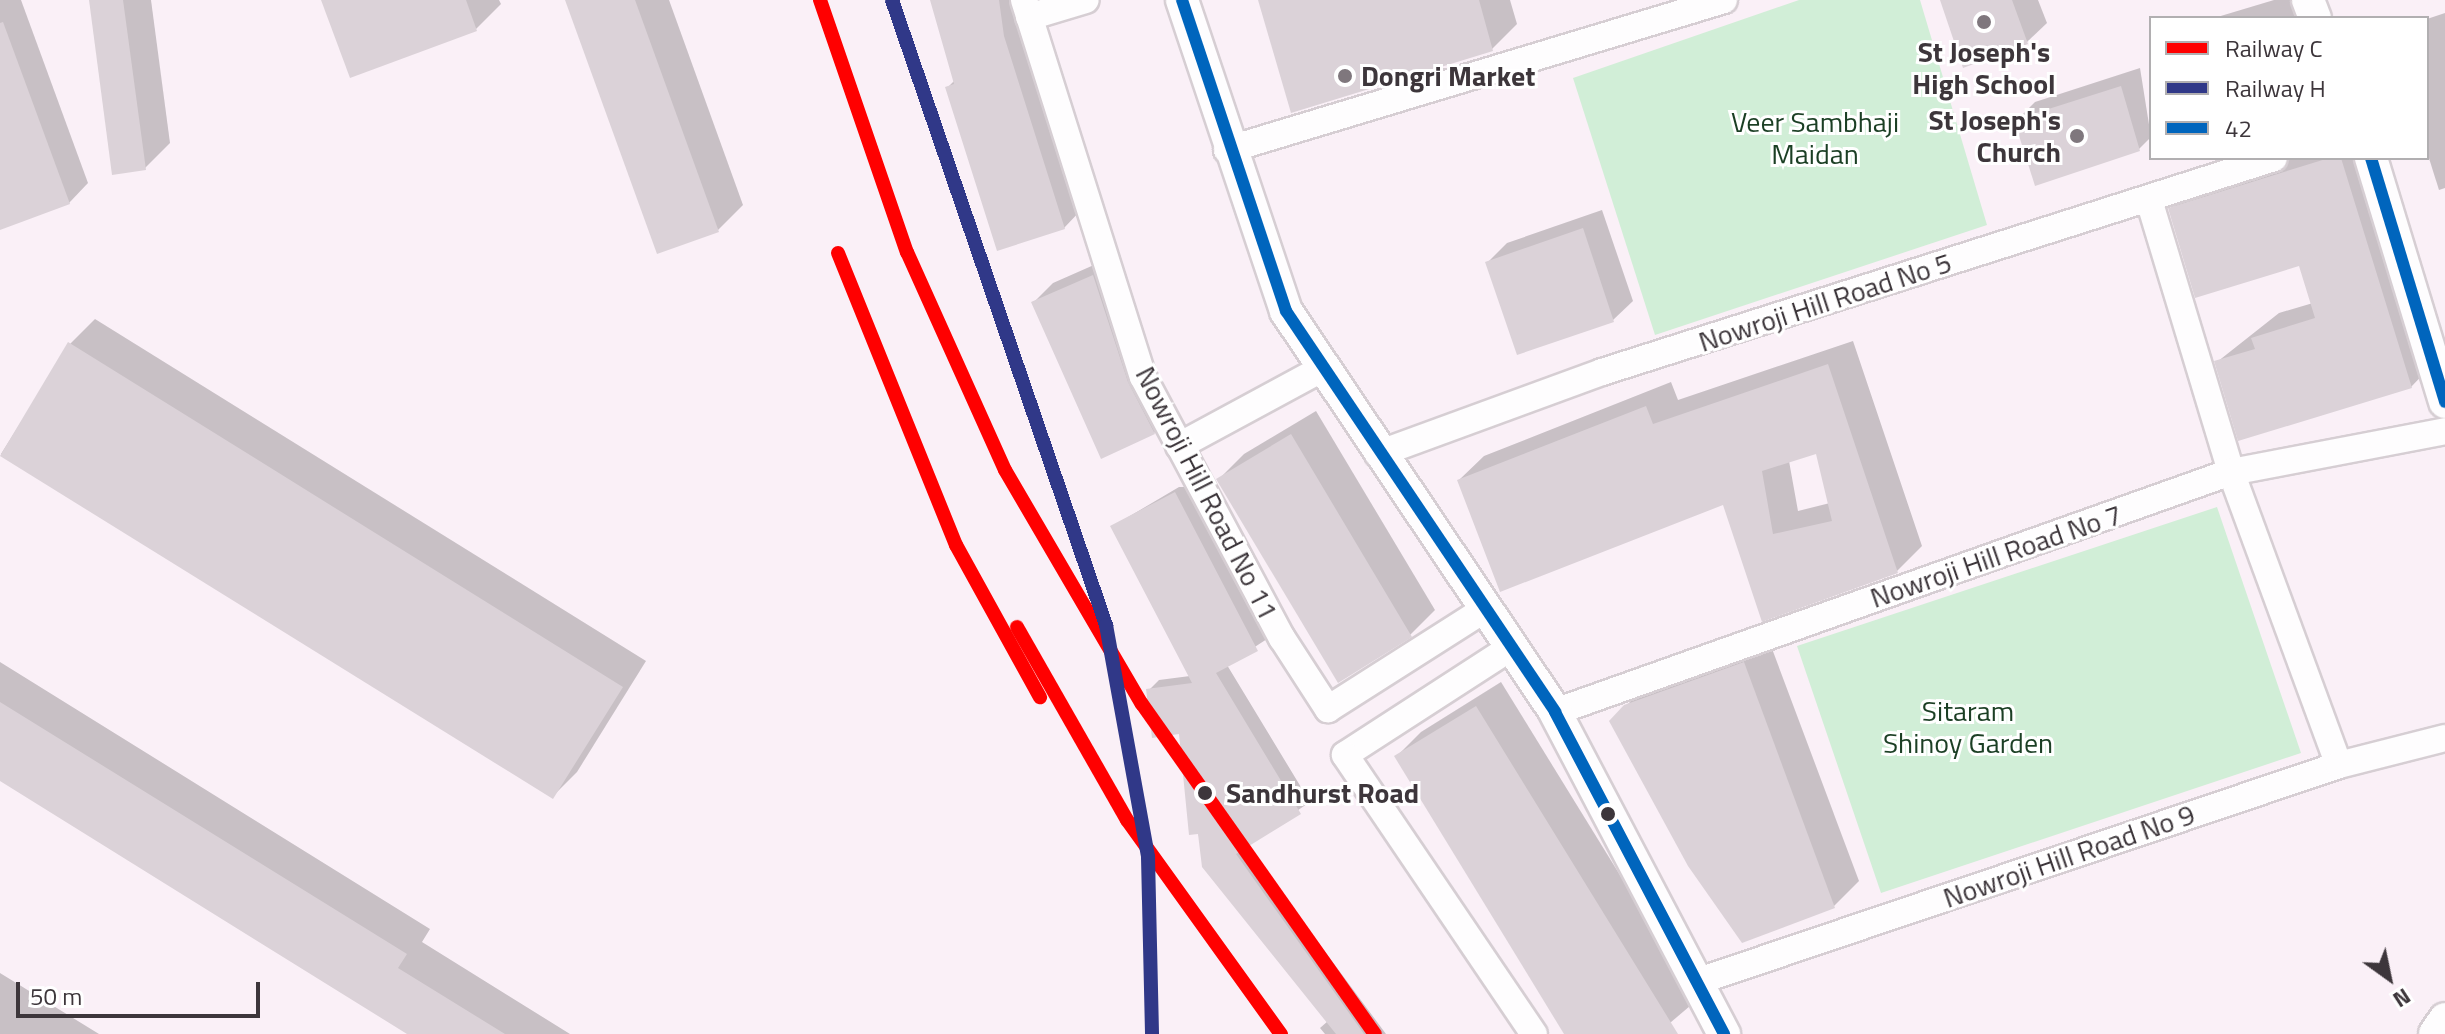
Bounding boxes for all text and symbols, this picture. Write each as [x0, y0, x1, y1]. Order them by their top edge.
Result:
marker: St Joseph's High School [1975, 13, 1993, 31]
legend [2149, 16, 2429, 160]
text: Railway C [2225, 30, 2323, 66]
place label: St Joseph's High School [1912, 35, 2056, 101]
place label: Dongri Market [1361, 59, 1535, 93]
marker: Dongri Market [1336, 67, 1354, 85]
text: Railway H [2225, 70, 2326, 106]
place label: St Joseph's Church [1929, 103, 2061, 169]
park label: Veer Sambhaji Maidan [1731, 105, 1899, 171]
text: 42 [2225, 110, 2252, 146]
marker: St Joseph's Church [2068, 127, 2086, 145]
street label: Nowroji Hill Road No 5 [1694, 245, 1956, 359]
street label: Nowroji Hill Road No 11 [1129, 361, 1285, 625]
street label: Nowroji Hill Road No 7 [1866, 497, 2126, 615]
park label: Sitaram Shinoy Garden [1883, 694, 2053, 760]
place label: Sandhurst Road [1226, 776, 1419, 810]
marker: Sandhurst Road [1191, 779, 1219, 807]
street label: Nowroji Hill Road No 9 [1939, 797, 2199, 915]
unlabelled marker [1600, 806, 1616, 822]
north arrow [2349, 938, 2429, 1018]
scale bar [20, 966, 264, 1016]
text: 50 m [30, 978, 82, 1014]
text: N [2386, 980, 2418, 1017]

